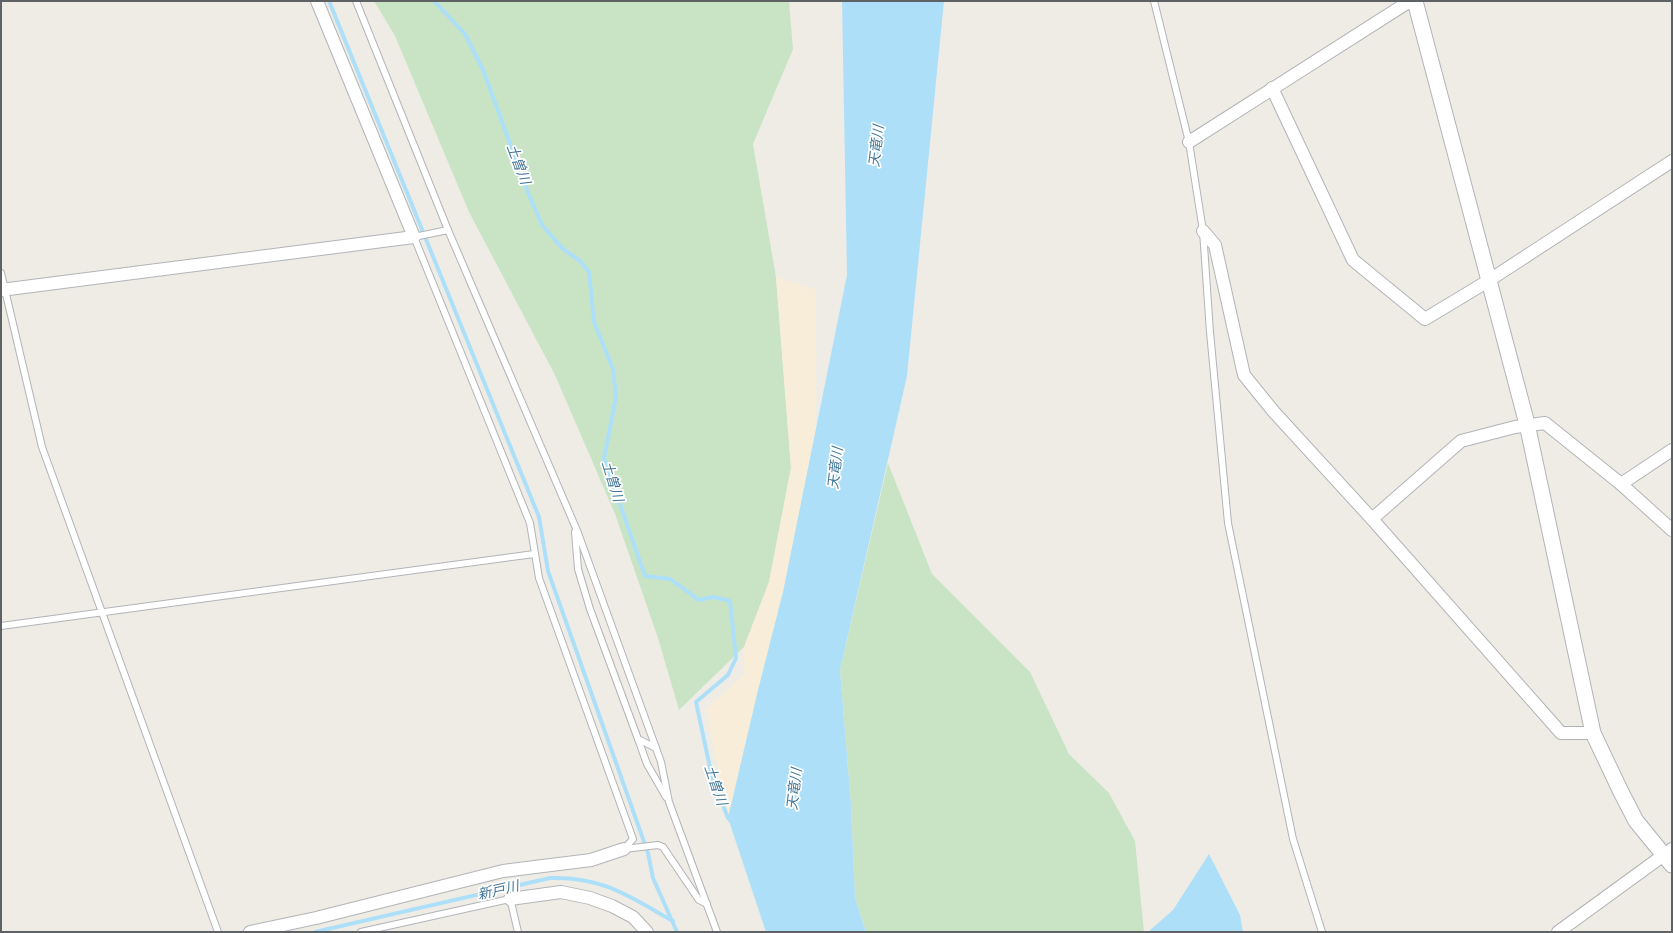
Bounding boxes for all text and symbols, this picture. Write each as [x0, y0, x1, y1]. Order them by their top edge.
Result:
water label: 天竜川 [865, 122, 887, 168]
water label: 土曽川 [504, 141, 536, 188]
water label: 天竜川 [824, 444, 846, 490]
water label: 土曽川 [599, 458, 628, 505]
water label: 土曽川 [702, 762, 732, 809]
water label: 天竜川 [783, 765, 805, 811]
water label: 新戸川 [476, 876, 522, 903]

